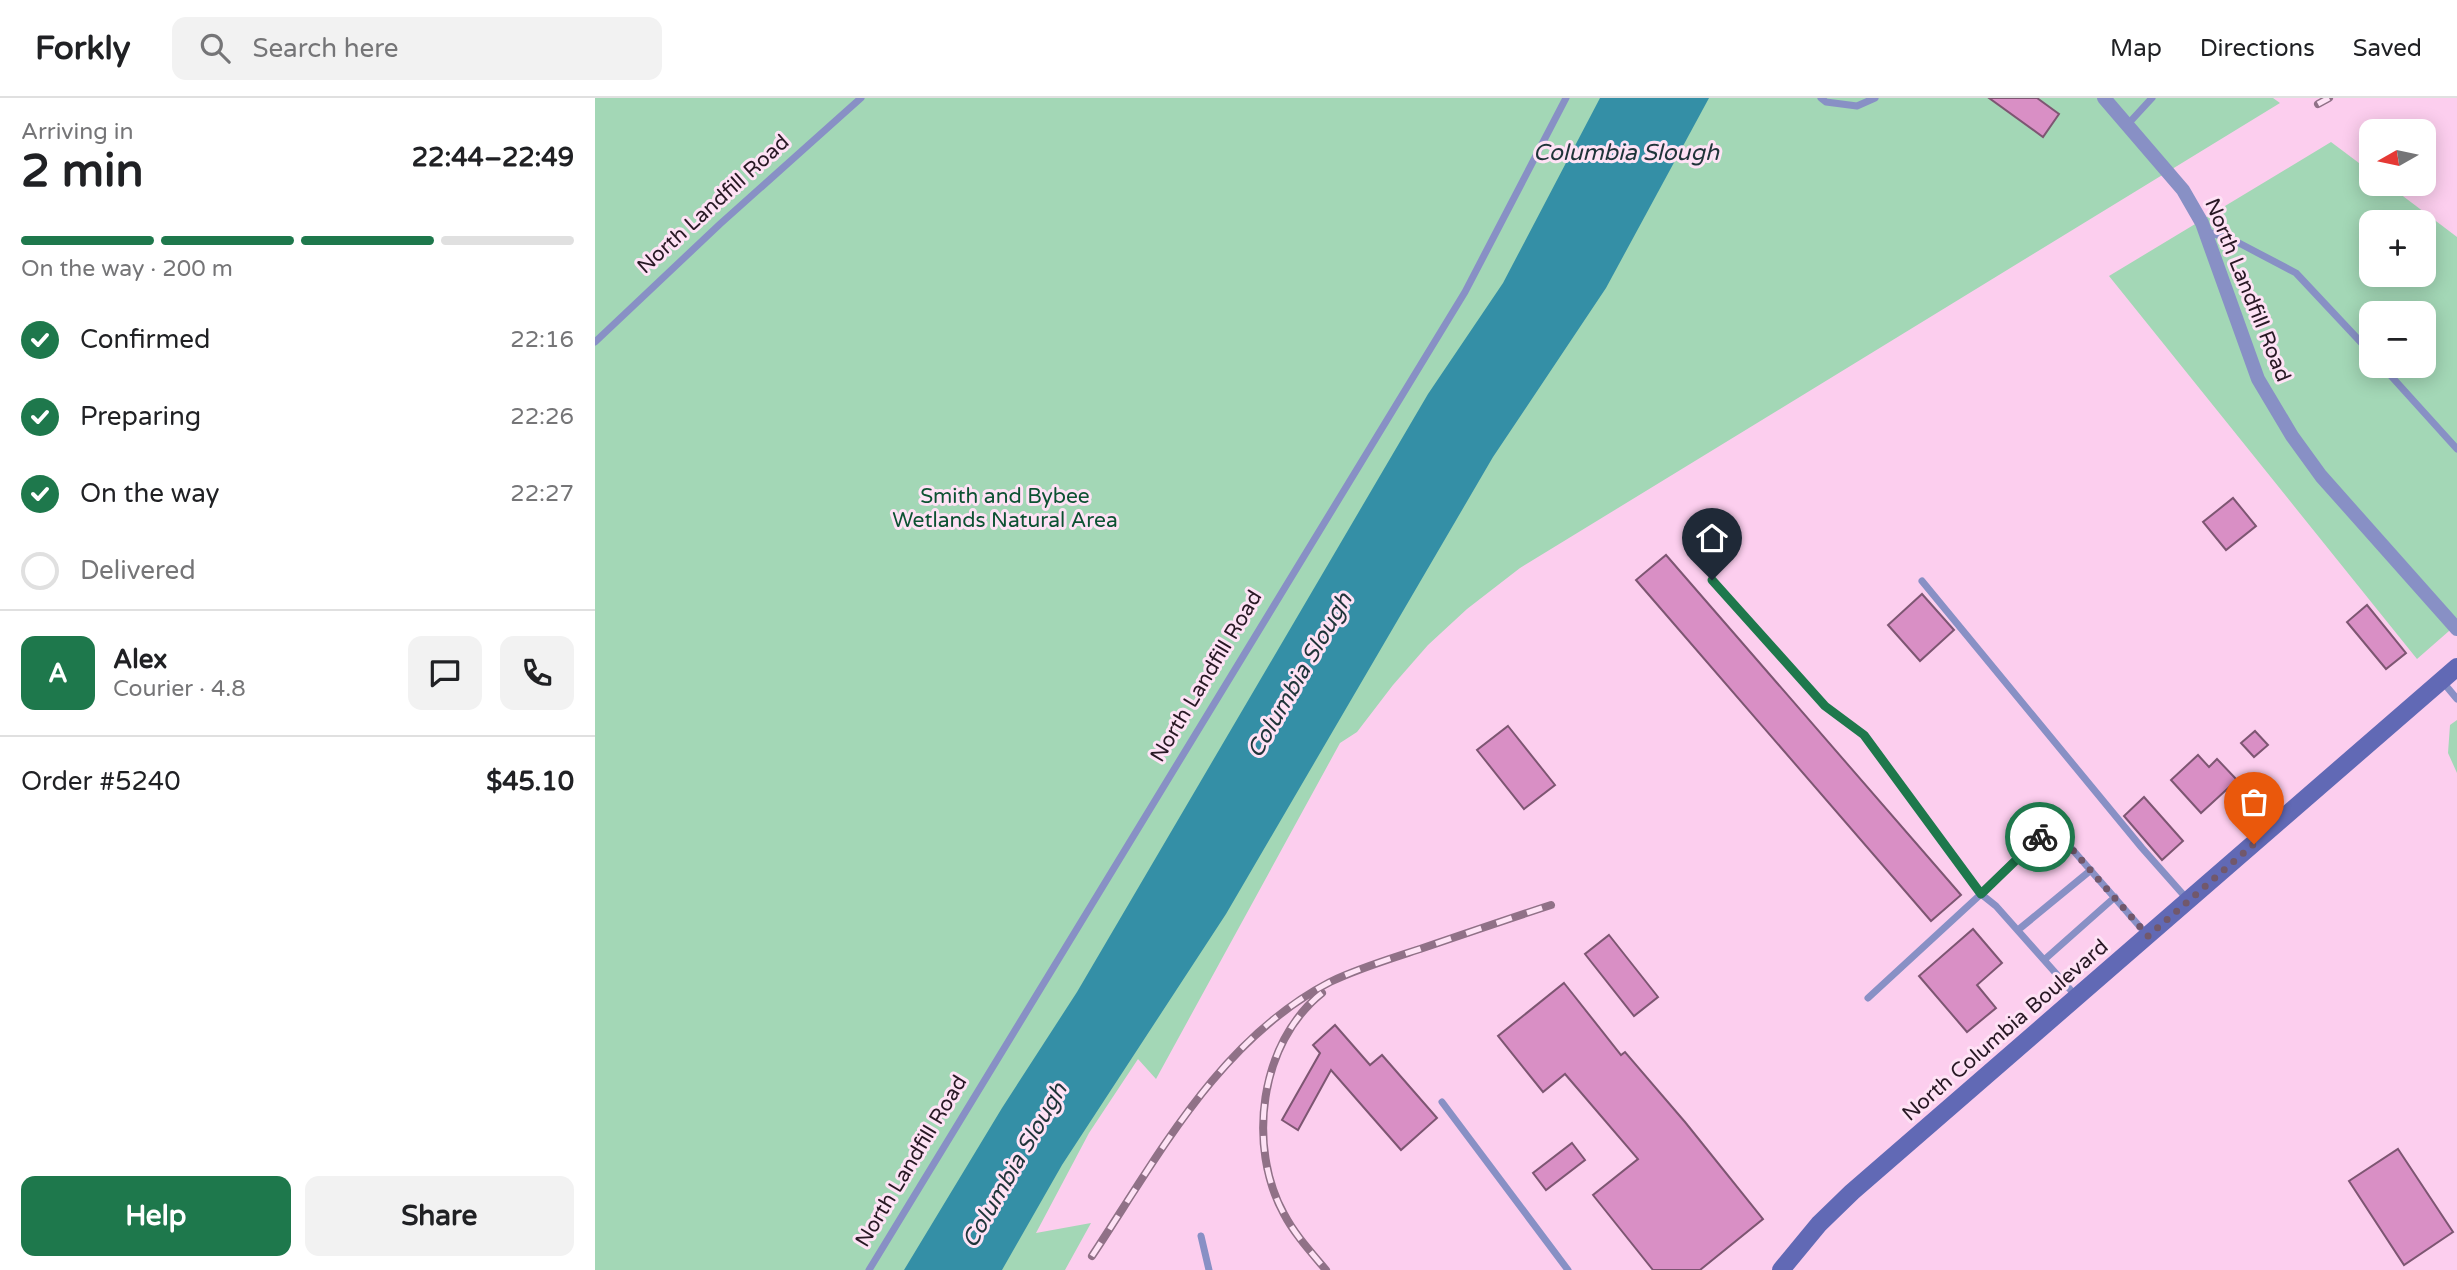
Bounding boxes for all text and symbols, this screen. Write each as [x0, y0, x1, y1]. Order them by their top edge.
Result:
search box [172, 17, 662, 80]
text: Forkly [35, 29, 130, 68]
icon: search [196, 29, 234, 67]
text: Search here [252, 33, 399, 64]
text: Map [2110, 34, 2162, 63]
text: Directions [2200, 34, 2315, 63]
text: Saved [2353, 34, 2422, 63]
text: Arriving in [21, 118, 134, 146]
north arrow [2359, 119, 2436, 196]
map controls [2359, 119, 2436, 378]
street label: North Landfill Road [632, 130, 794, 279]
water label: Columbia Slough [1533, 139, 1720, 167]
text: 22:44–22:49 [412, 142, 574, 173]
text: 2 min [21, 144, 144, 199]
street label: North Landfill Road [2199, 195, 2296, 386]
button: + [2359, 210, 2436, 287]
text: On the way · 200 m [21, 255, 233, 283]
button: − [2359, 301, 2436, 378]
icon: check [21, 321, 59, 359]
text: Confirmed [80, 324, 210, 355]
text: 22:16 [510, 326, 574, 354]
icon: check [21, 398, 59, 436]
text: Preparing [80, 401, 201, 432]
text: 22:26 [510, 403, 574, 431]
icon: check [21, 475, 59, 513]
text: On the way [80, 478, 220, 509]
text: 22:27 [510, 480, 574, 508]
park label: Smith and Bybee Wetlands Natural Area [892, 484, 1118, 533]
pin [1682, 508, 1742, 580]
icon: home [1693, 519, 1731, 557]
text: Delivered [80, 555, 196, 586]
street label: North Landfill Road [1145, 586, 1268, 767]
water label: Columbia Slough [1241, 587, 1359, 763]
button: chat [408, 636, 482, 710]
button: phone [500, 636, 574, 710]
text: Alex [113, 644, 167, 675]
text: A [48, 658, 68, 689]
text: Courier · 4.8 [113, 675, 246, 703]
text: Order #5240 [21, 766, 181, 797]
text: $45.10 [486, 766, 574, 797]
pin [2224, 772, 2284, 844]
icon: bag [2235, 783, 2273, 821]
courier [2005, 802, 2075, 872]
icon: bike [2021, 818, 2059, 856]
street label: North Columbia Boulevard [1897, 934, 2113, 1127]
street label: North Landfill Road [850, 1071, 973, 1252]
water label: Columbia Slough [956, 1077, 1074, 1253]
button: Help [21, 1176, 291, 1256]
button: Share [305, 1176, 574, 1256]

